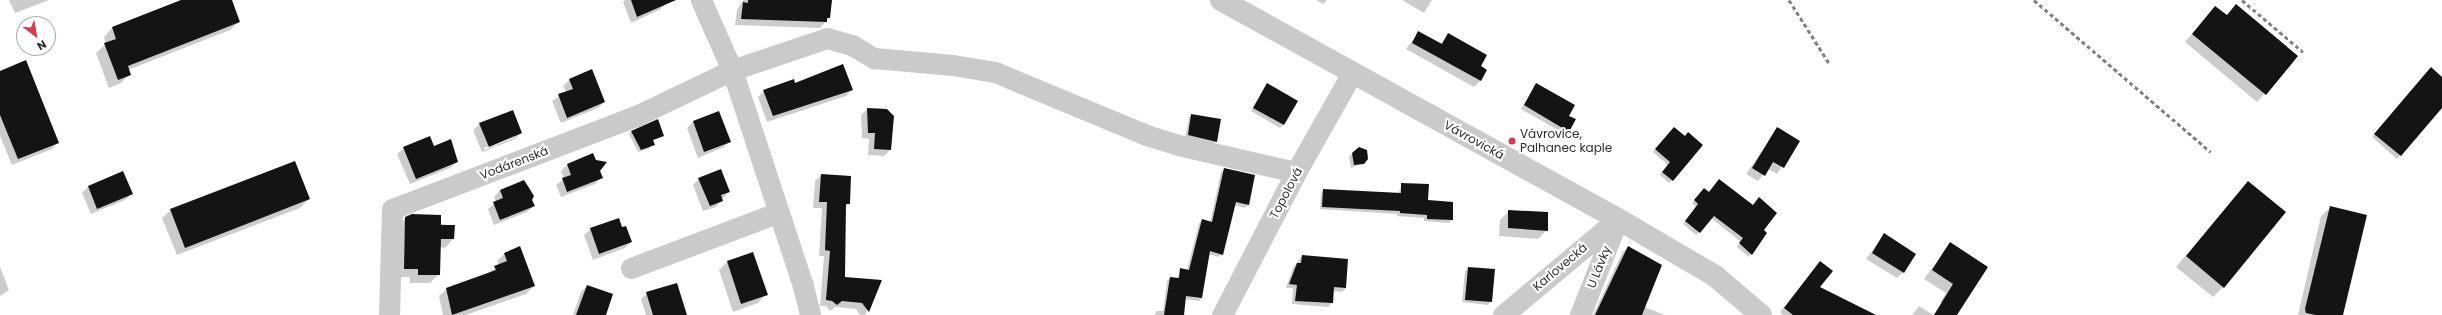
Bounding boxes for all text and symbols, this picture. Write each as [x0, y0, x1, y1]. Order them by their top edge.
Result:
north arrow [16, 16, 56, 56]
text: N [34, 36, 49, 54]
street label: Vávrovická [1441, 118, 1507, 162]
place label: Vávrovice, Palhanec kaple [1520, 127, 1612, 155]
marker: Vávrovice, Palhanec kaple [1507, 136, 1517, 146]
street label: Vodárenská [478, 143, 550, 183]
street label: Topolová [1267, 165, 1305, 221]
street label: Karlovecká [1530, 240, 1590, 294]
street label: U Lávky [1584, 244, 1614, 290]

